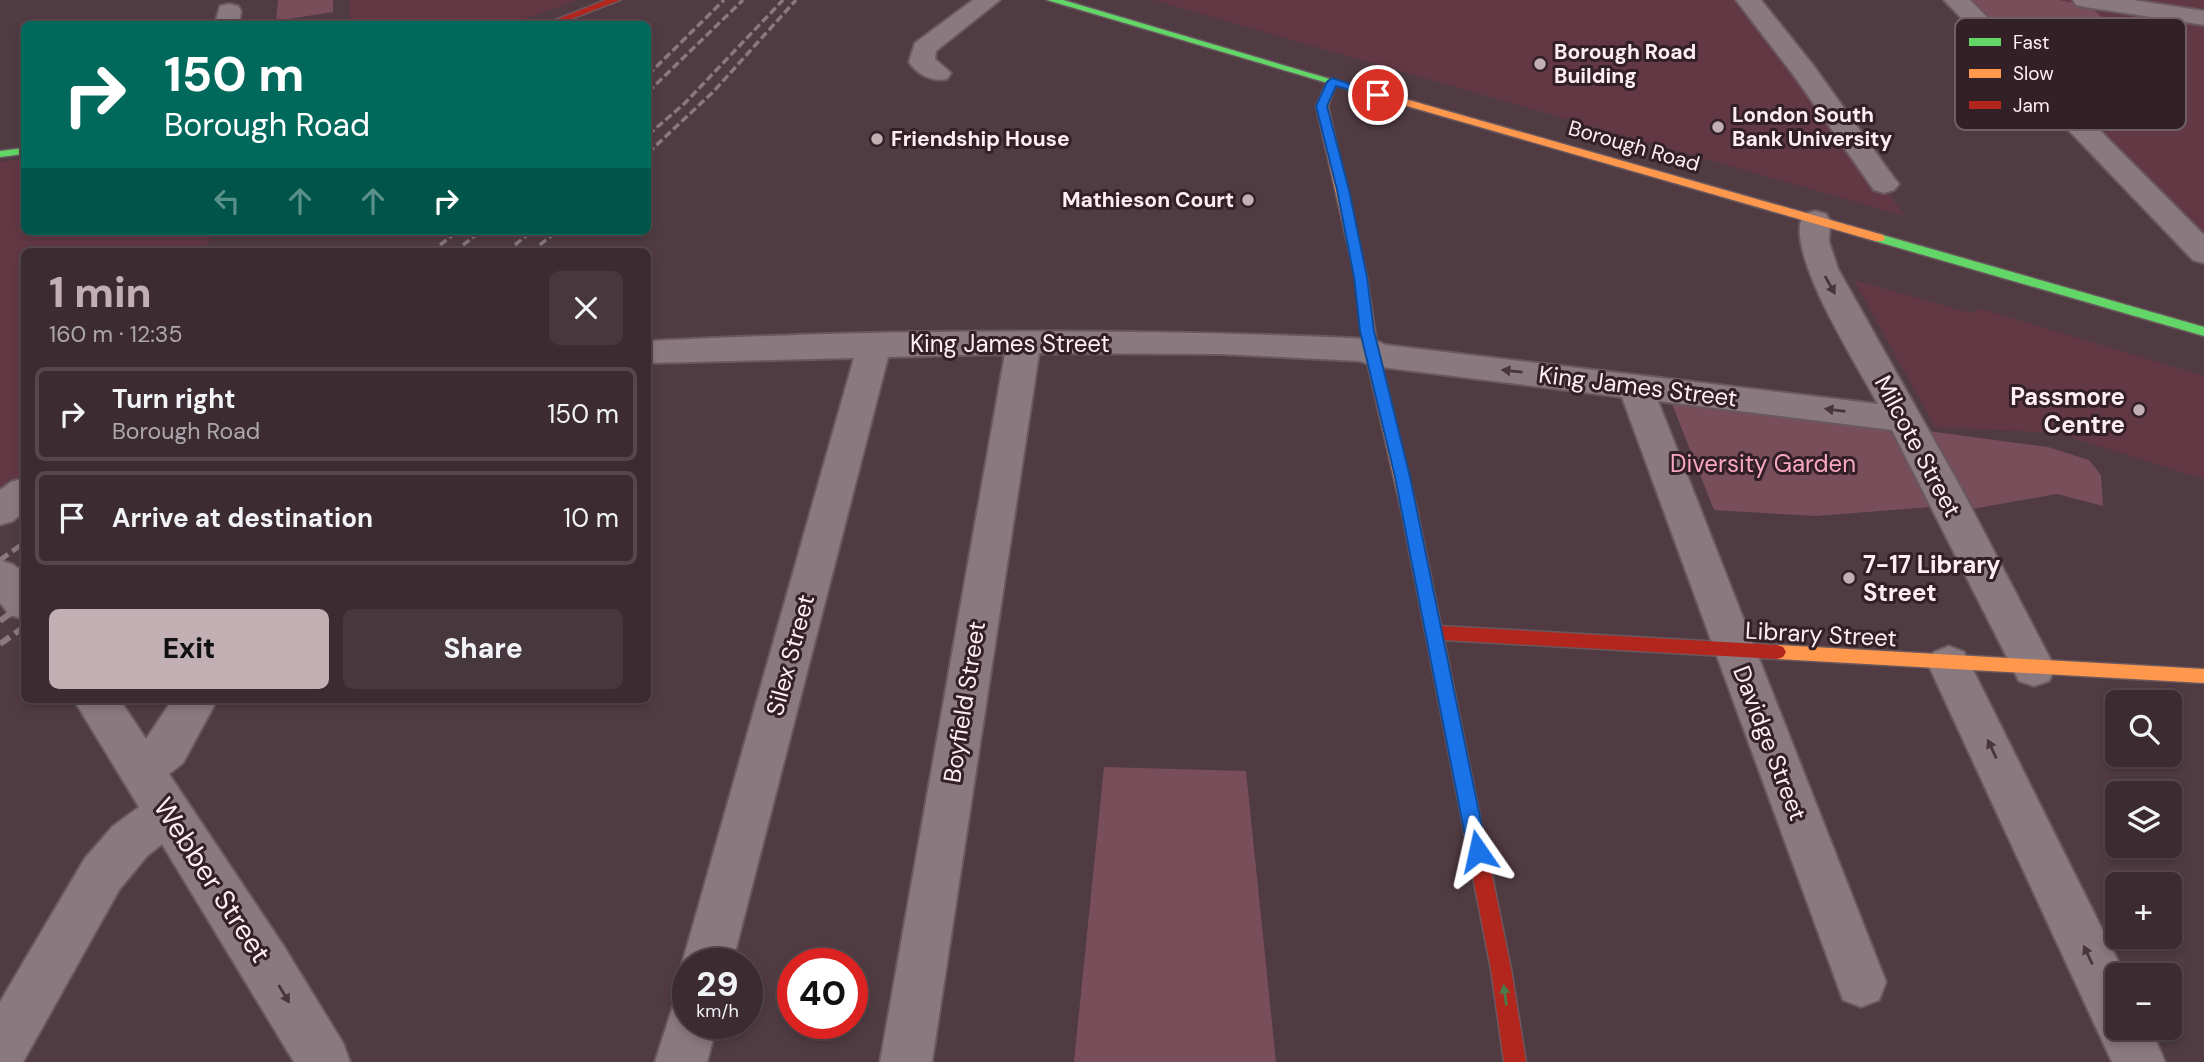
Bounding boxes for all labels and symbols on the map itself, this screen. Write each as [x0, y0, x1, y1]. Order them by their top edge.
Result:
legend [1955, 18, 2186, 130]
text: Fast [2013, 30, 2049, 55]
place label: Borough Road Building [1554, 38, 1696, 90]
marker: Borough Road Building [1532, 56, 1548, 72]
text: Slow [2013, 61, 2054, 86]
pin [1348, 65, 1408, 125]
text: Jam [2013, 93, 2050, 118]
place label: London South Bank University [1732, 101, 1892, 153]
street label: Borough Road [1565, 114, 1703, 178]
marker: London South Bank University [1710, 119, 1726, 135]
place label: Friendship House [891, 125, 1070, 153]
marker: Friendship House [869, 131, 885, 147]
place label: Mathieson Court [1062, 186, 1234, 214]
marker: Mathieson Court [1240, 192, 1256, 208]
one-way arrow [1824, 275, 1836, 295]
street label: King James Street [910, 328, 1110, 359]
street label: King James Street [1537, 358, 1739, 414]
one-way arrow [1501, 365, 1523, 376]
street label: Milcote Street [1868, 370, 1968, 522]
place label: Passmore Centre [2010, 381, 2125, 440]
marker: Passmore Centre [2131, 402, 2147, 418]
one-way arrow [1824, 405, 1846, 416]
park label: Diversity Garden [1670, 448, 1856, 479]
place label: 7-17 Library Street [1863, 549, 2001, 608]
marker: 7-17 Library Street [1841, 570, 1857, 586]
street label: Silex Street [759, 591, 821, 719]
street label: Library Street [1744, 615, 1898, 653]
street label: Boyfield Street [936, 619, 992, 785]
street label: Davidge Street [1726, 661, 1814, 825]
one-way arrow [1986, 739, 1997, 759]
street label: Webber Street [145, 790, 279, 970]
position arrow [1441, 814, 1515, 888]
one-way arrow [2083, 945, 2094, 965]
speed limit sign: 40 [777, 948, 868, 1039]
one-way arrow [1499, 983, 1510, 1005]
one-way arrow [278, 984, 291, 1003]

